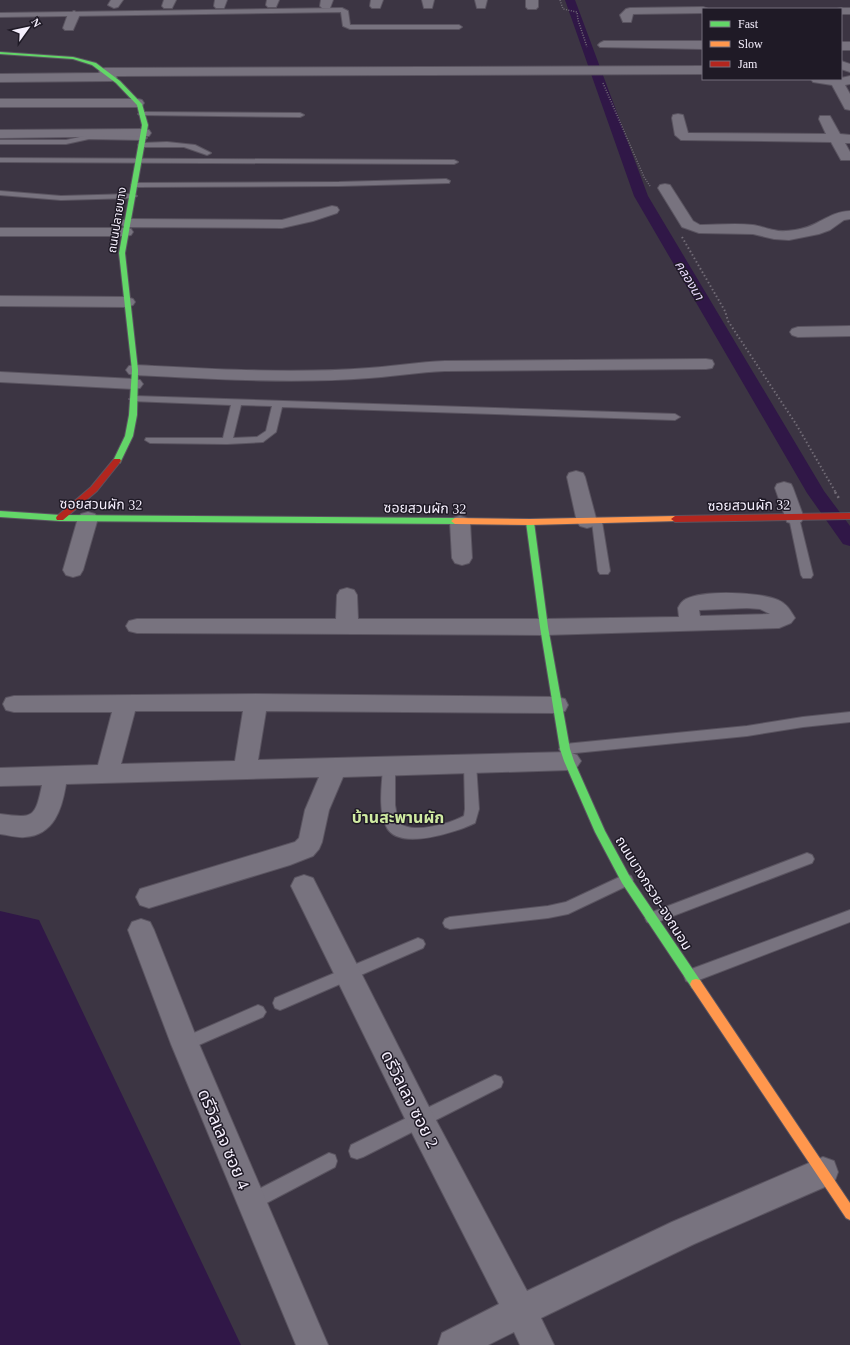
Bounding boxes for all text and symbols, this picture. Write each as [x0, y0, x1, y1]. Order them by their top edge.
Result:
north arrow [8, 8, 48, 48]
legend [702, 8, 842, 80]
text: N [29, 16, 44, 29]
text: Fast [738, 17, 759, 31]
text: Slow [738, 37, 763, 51]
text: Jam [738, 57, 758, 71]
street label: ถนนปลายบาง [105, 186, 129, 254]
water label: คลองนา [672, 258, 707, 303]
street label: ซอยสวนผัก 32 [60, 496, 142, 513]
street label: ซอยสวนผัก 32 [708, 497, 790, 514]
street label: ซอยสวนผัก 32 [384, 500, 466, 517]
district label: บ้านสะพานผัก [352, 809, 444, 826]
street label: ถนนบางกรวย-จงถนอม [613, 834, 695, 953]
street label: ดรีวิลเลจ ซอย 2 [377, 1047, 442, 1151]
street label: ดรีวิลเลจ ซอย 4 [194, 1086, 253, 1192]

